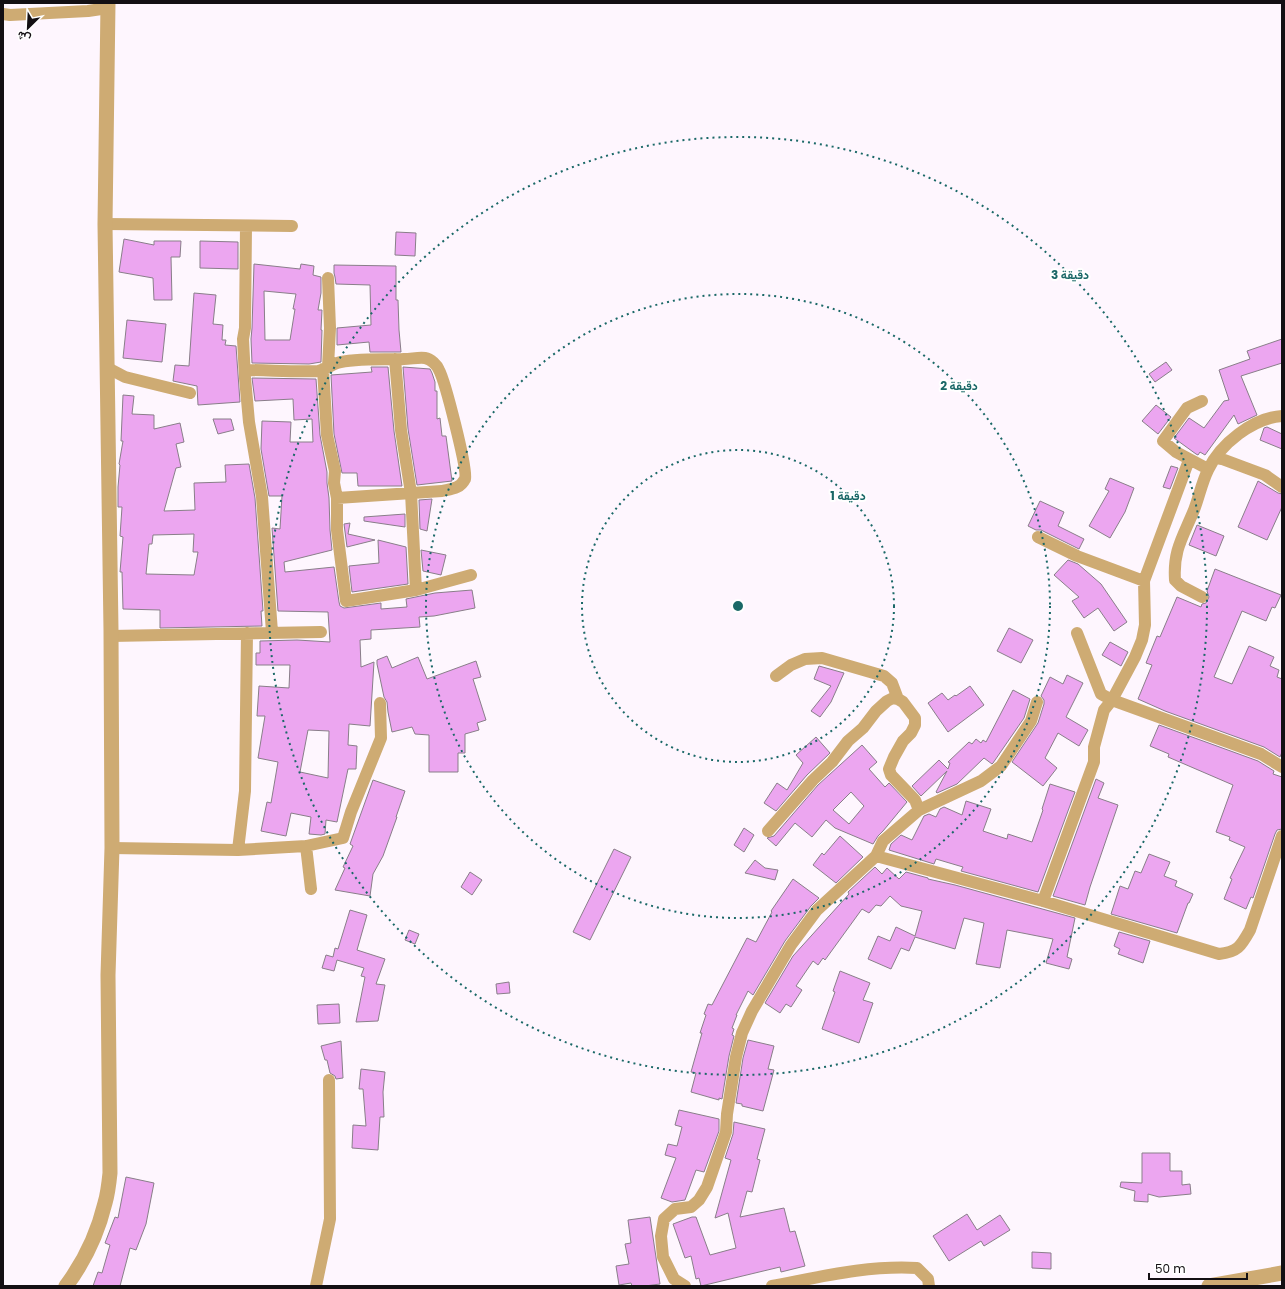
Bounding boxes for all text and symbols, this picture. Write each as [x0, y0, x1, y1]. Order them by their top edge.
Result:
north arrow [8, 8, 48, 48]
text: ش [15, 27, 33, 47]
text: 3 دقيقة [1051, 266, 1089, 283]
text: 2 دقيقة [940, 377, 978, 394]
text: 1 دقيقة [830, 487, 866, 504]
centre of rings [731, 599, 745, 613]
scale bar [1149, 1255, 1247, 1281]
text: 50 m [1155, 1260, 1186, 1277]

